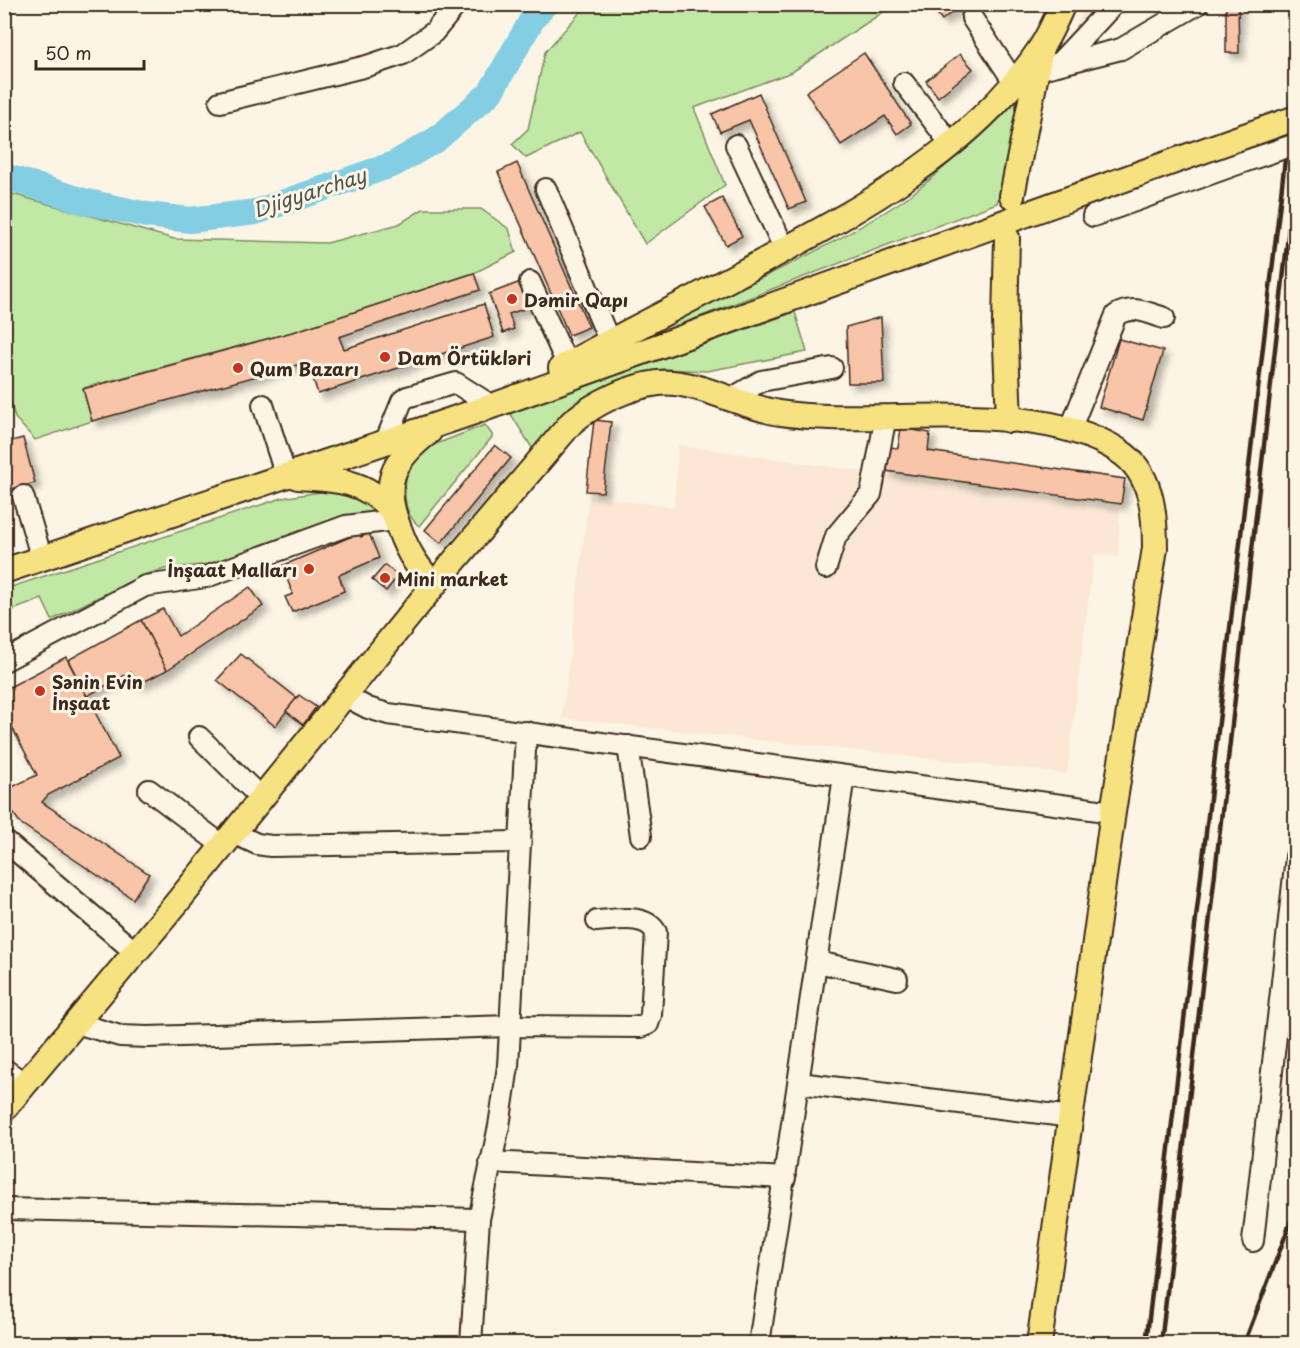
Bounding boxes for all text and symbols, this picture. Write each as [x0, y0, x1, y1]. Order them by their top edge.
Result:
scale bar [36, 33, 144, 71]
text: 50 m [45, 39, 92, 66]
water label: Djigyarchay [248, 159, 371, 224]
place label: Dəmir Qapı [524, 286, 628, 313]
marker: Dəmir Qapı [505, 292, 519, 306]
place label: Dam Örtükləri [397, 344, 531, 371]
marker: Dam Örtükləri [378, 350, 392, 364]
place label: Qum Bazarı [250, 355, 359, 382]
marker: Qum Bazarı [231, 361, 245, 375]
place label: İnşaat Malları [167, 556, 297, 583]
marker: İnşaat Malları [302, 562, 316, 576]
place label: Mini market [397, 565, 509, 592]
marker: Mini market [378, 571, 392, 585]
place label: Sənin Evin İnşaat [52, 668, 143, 716]
marker: Sənin Evin İnşaat [33, 684, 47, 698]

